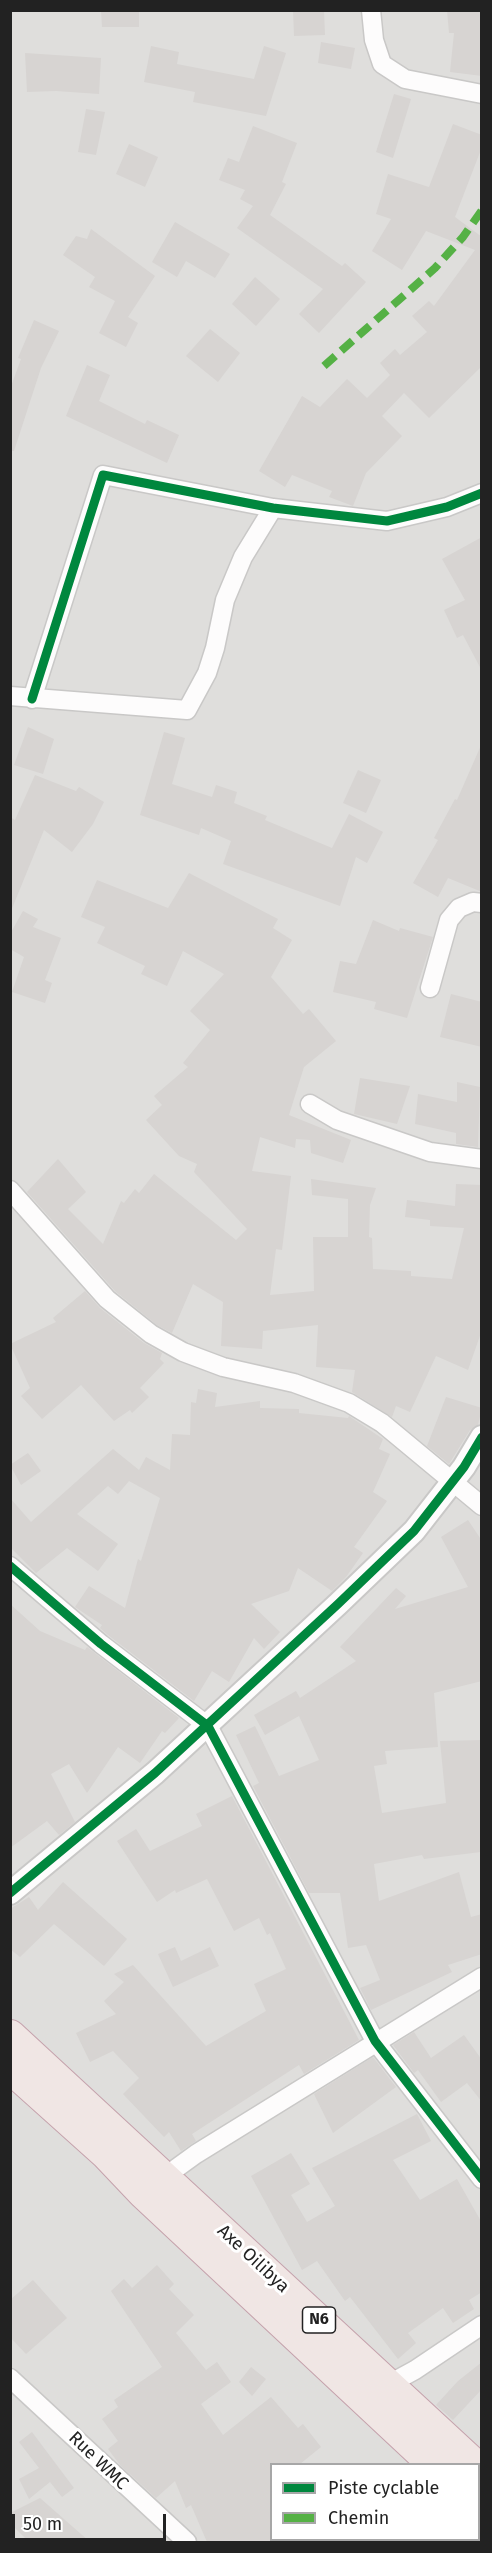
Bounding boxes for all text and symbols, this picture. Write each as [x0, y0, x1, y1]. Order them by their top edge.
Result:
street label: Axe Oilibya [213, 2220, 293, 2298]
road number: N6 [302, 2307, 336, 2333]
street label: Rue WMC [64, 2427, 132, 2495]
legend [270, 2463, 480, 2541]
text: Piste cyclable [328, 2477, 439, 2499]
scale bar [15, 2502, 170, 2540]
text: Chemin [328, 2507, 389, 2529]
text: 50 m [23, 2513, 62, 2535]

